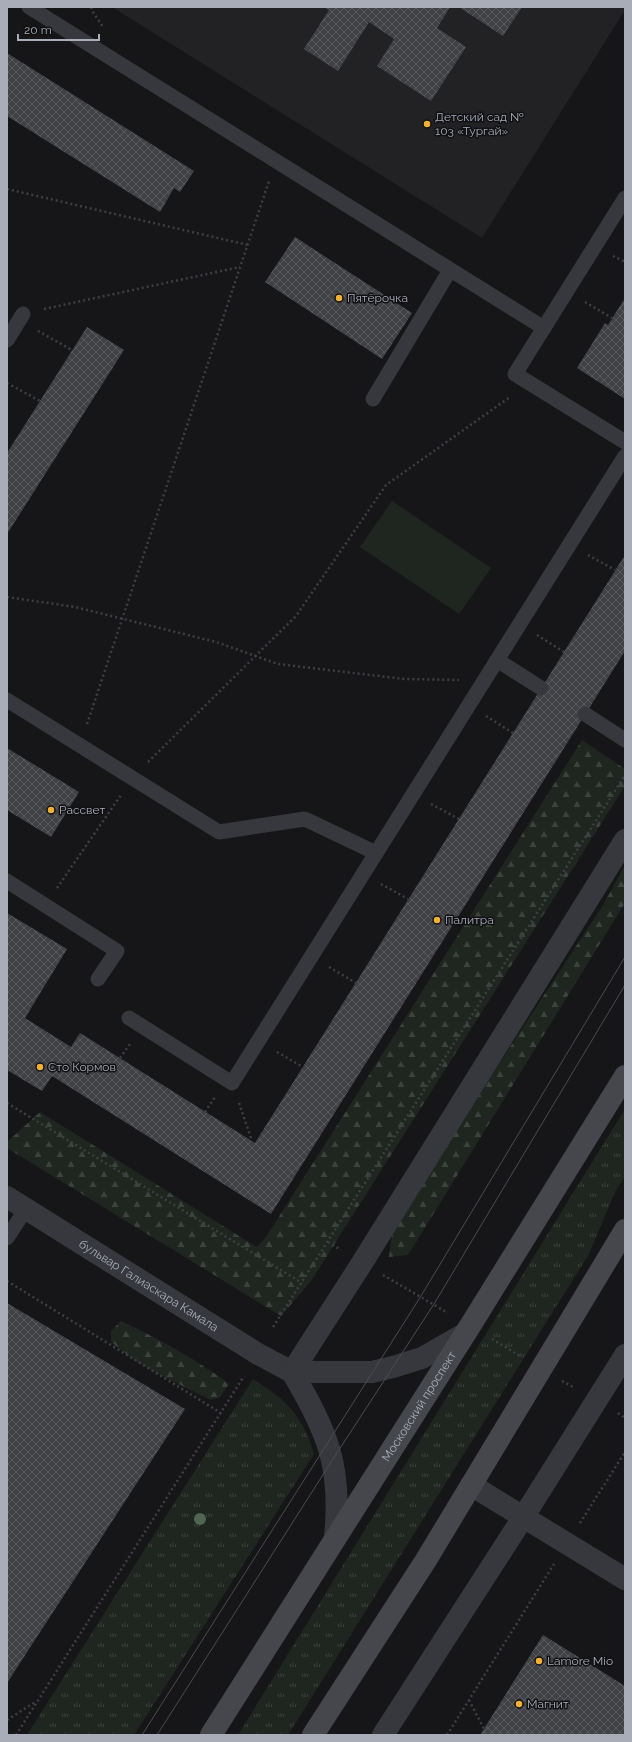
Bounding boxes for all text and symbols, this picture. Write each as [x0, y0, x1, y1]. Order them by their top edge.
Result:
scale bar [18, 16, 99, 42]
text: 20 m [24, 23, 52, 37]
place label: Детский сад № 103 «Тургай» [435, 110, 524, 138]
marker: Детский сад № 103 «Тургай» [422, 119, 432, 129]
place label: Пятёрочка [347, 291, 408, 305]
marker: Пятёрочка [334, 293, 344, 303]
place label: Рассвет [59, 803, 106, 817]
marker: Рассвет [46, 805, 56, 815]
place label: Палитра [445, 913, 494, 927]
marker: Палитра [432, 915, 442, 925]
place label: Сто Кормов [48, 1060, 116, 1074]
marker: Сто Кормов [35, 1062, 45, 1072]
street label: бульвар Галиаскара Камала [76, 1237, 221, 1334]
street label: Московский проспект [379, 1348, 459, 1464]
place label: Lamore Mio [547, 1654, 613, 1668]
marker: Lamore Mio [534, 1656, 544, 1666]
place label: Магнит [527, 1697, 569, 1711]
marker: Магнит [514, 1699, 524, 1709]

